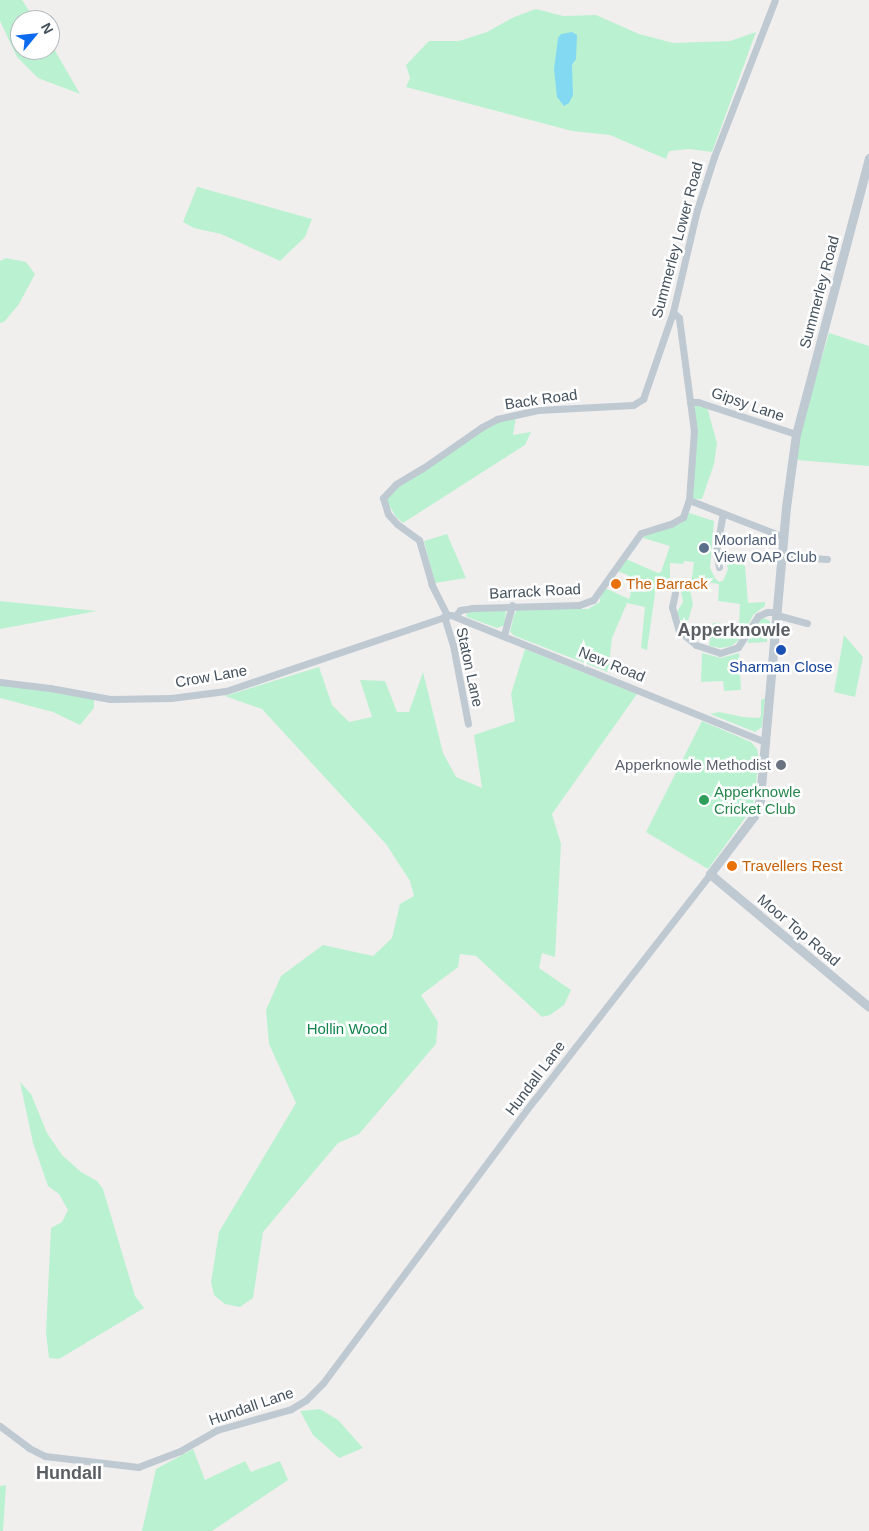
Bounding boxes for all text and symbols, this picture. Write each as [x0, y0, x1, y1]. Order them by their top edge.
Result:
north arrow [10, 10, 60, 60]
text: N [38, 20, 57, 37]
street label: Summerley Lower Road [647, 160, 707, 320]
street label: Summerley Road [795, 234, 843, 350]
street label: Gipsy Lane [709, 383, 787, 425]
street label: Back Road [503, 385, 579, 413]
place label: Moorland View OAP Club [714, 530, 817, 565]
marker: Moorland View OAP Club [698, 542, 710, 554]
place label: The Barrack [626, 575, 708, 593]
marker: The Barrack [610, 578, 622, 590]
street label: Barrack Road [489, 580, 581, 602]
district label: Apperknowle [677, 619, 791, 641]
street label: Staton Lane [453, 626, 487, 708]
street label: New Road [576, 643, 648, 685]
marker: Sharman Close [775, 644, 787, 656]
place label: Sharman Close [729, 658, 833, 676]
street label: Crow Lane [174, 661, 248, 691]
place label: Apperknowle Methodist [615, 756, 771, 774]
marker: Apperknowle Methodist [775, 759, 787, 771]
place label: Apperknowle Cricket Club [714, 782, 801, 817]
marker: Apperknowle Cricket Club [698, 794, 710, 806]
place label: Travellers Rest [742, 857, 842, 875]
marker: Travellers Rest [726, 860, 738, 872]
street label: Moor Top Road [754, 890, 844, 970]
park label: Hollin Wood [307, 1020, 387, 1038]
street label: Hundall Lane [501, 1037, 569, 1119]
street label: Hundall Lane [206, 1383, 296, 1429]
district label: Hundall [36, 1462, 102, 1484]

